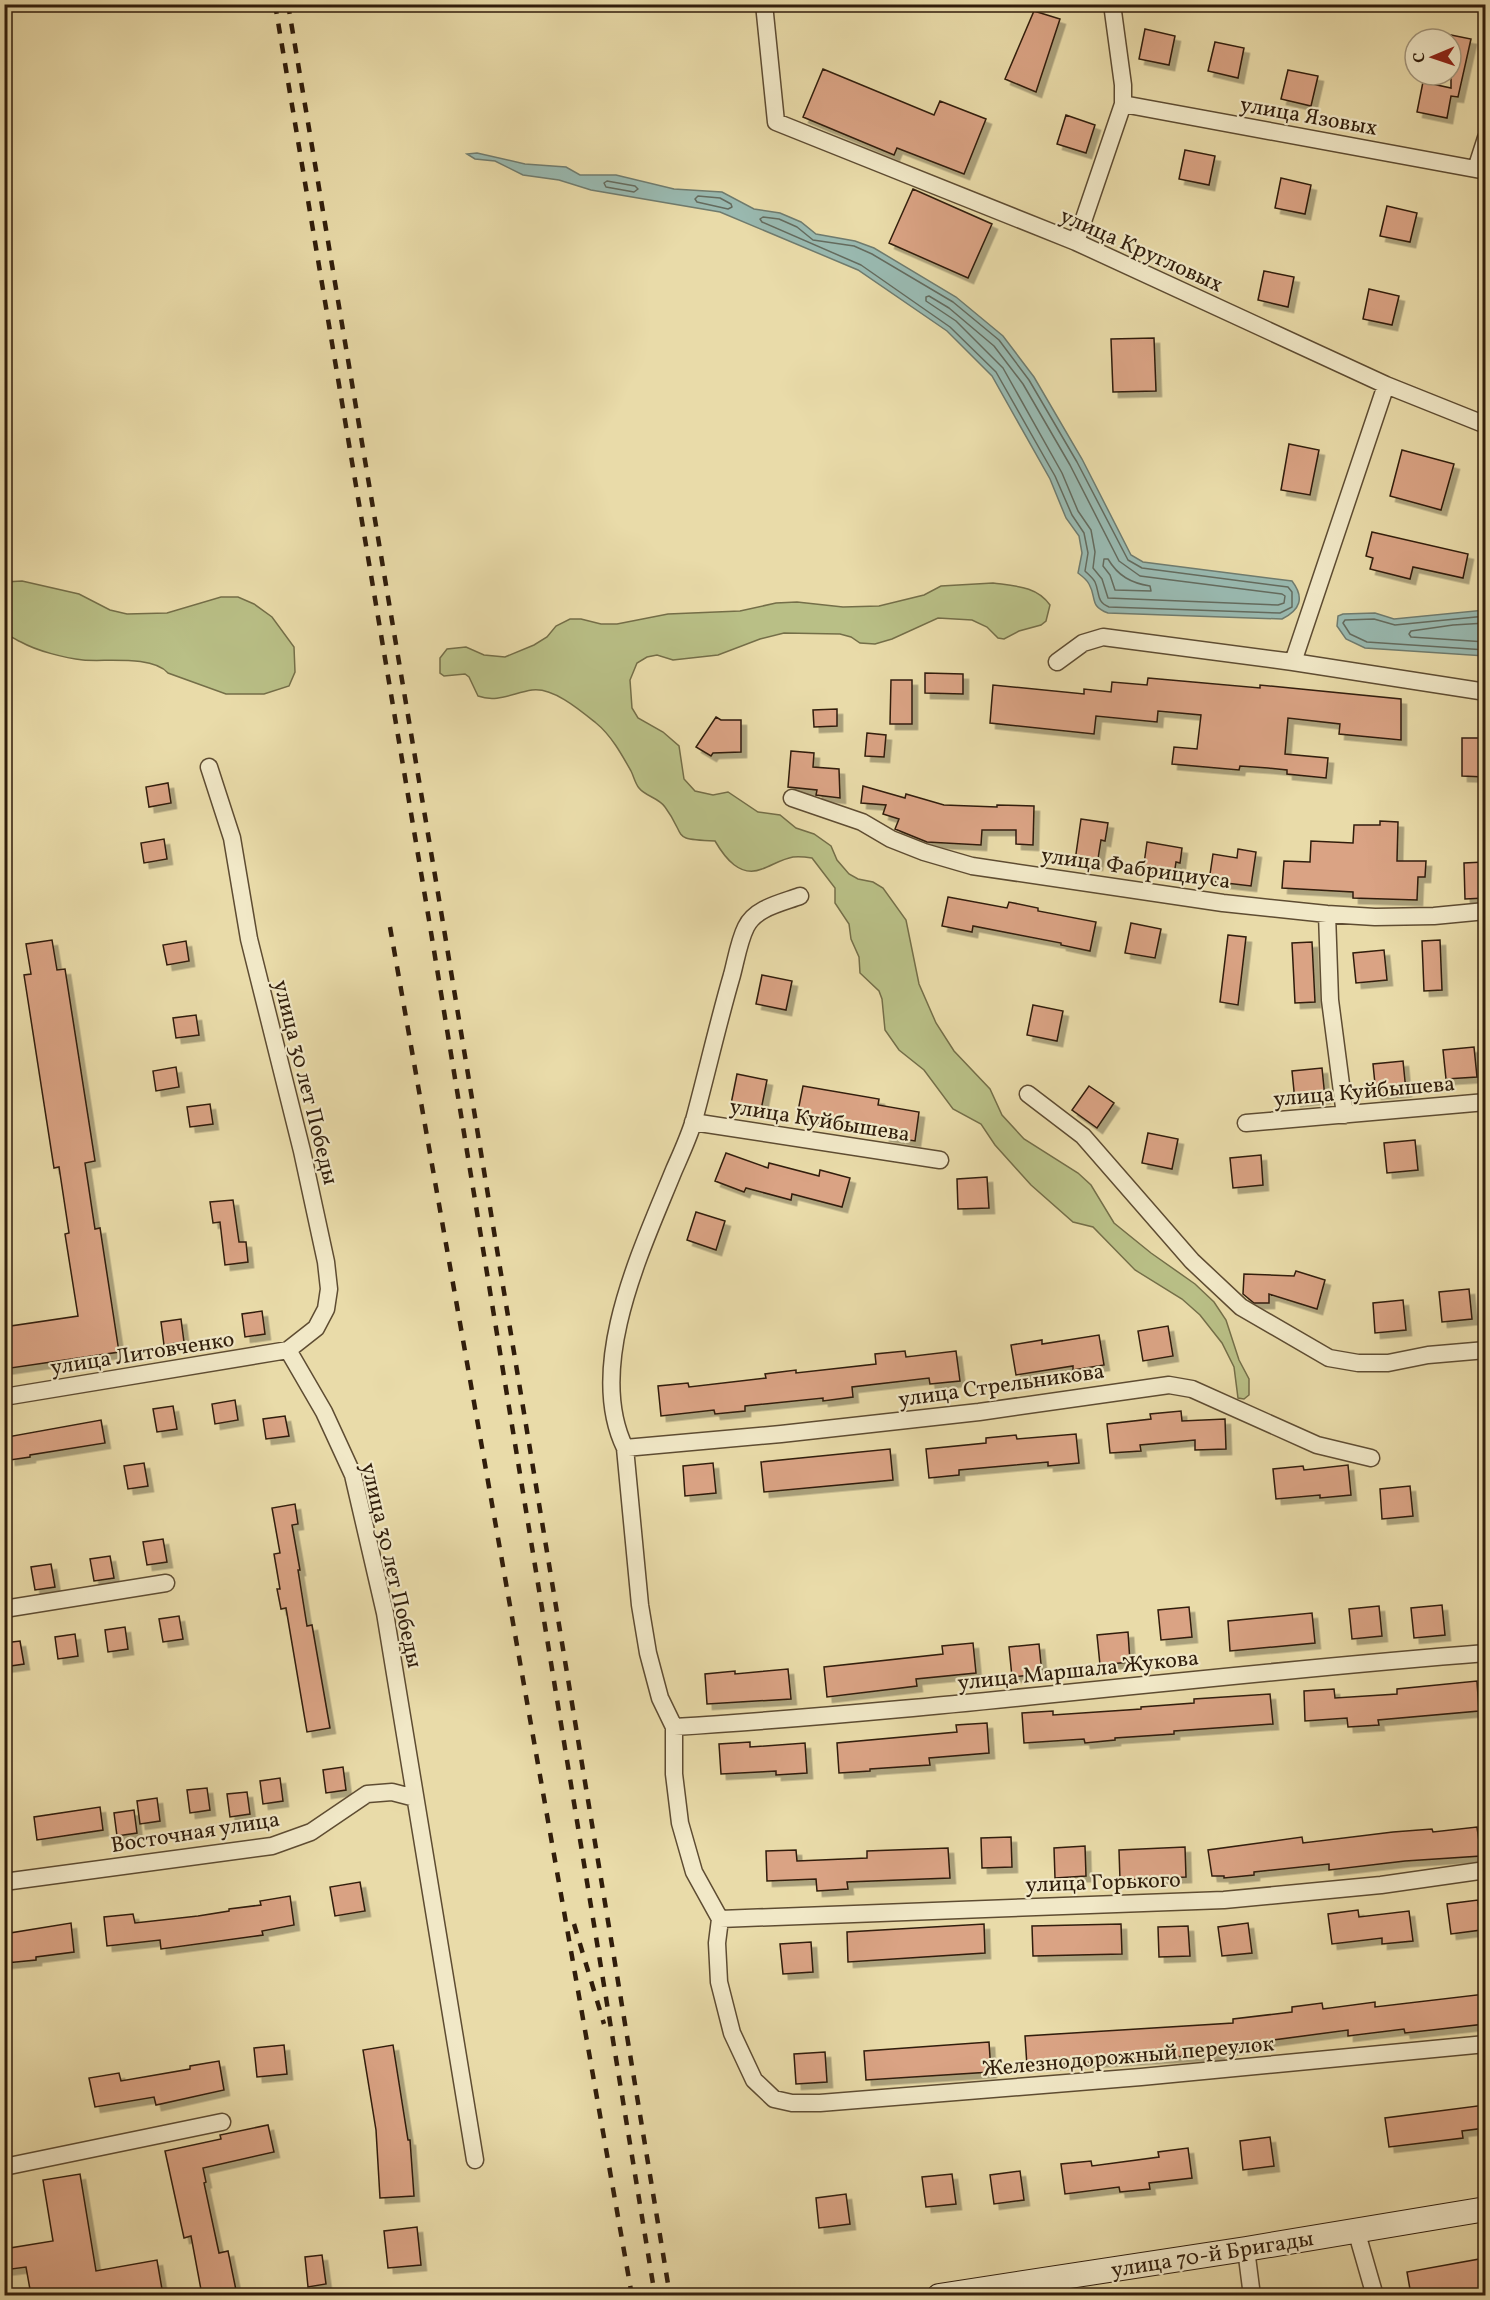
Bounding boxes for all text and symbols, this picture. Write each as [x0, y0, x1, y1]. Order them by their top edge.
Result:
north arrow [1403, 27, 1463, 87]
text: С [1409, 52, 1431, 63]
street label: улица Язовых [1237, 90, 1380, 145]
street label: улица Кругловых [1054, 201, 1228, 301]
street label: улица Фабрициуса [1039, 841, 1233, 898]
street label: улица 30 лет Победы [264, 977, 345, 1188]
street label: улица Куйбышева [1272, 1069, 1456, 1116]
street label: улица Куйбышева [727, 1092, 912, 1151]
street label: улица Литовченко [48, 1325, 237, 1384]
street label: улица Стрельникова [896, 1357, 1107, 1416]
street label: улица 30 лет Победы [352, 1460, 429, 1671]
street label: улица Маршала Жукова [956, 1643, 1201, 1700]
street label: Восточная улица [109, 1805, 282, 1862]
street label: улица Горького [1025, 1865, 1181, 1902]
street label: Железнодорожный переулок [981, 2029, 1276, 2086]
street label: улица 70-й Бригады [1109, 2224, 1316, 2287]

